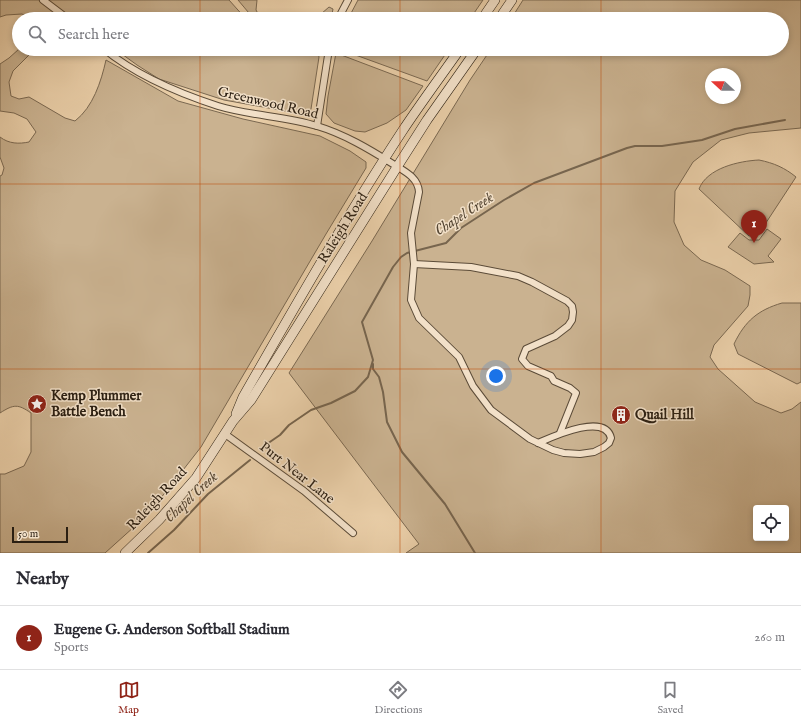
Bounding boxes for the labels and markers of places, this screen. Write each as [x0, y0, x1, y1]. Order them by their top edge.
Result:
pin: 1 [741, 210, 767, 243]
place label: Kemp Plummer Battle Bench [51, 387, 142, 421]
place icon: Kemp Plummer Battle Bench [26, 393, 48, 415]
building icon: Quail Hill [610, 404, 632, 426]
place label: Quail Hill [635, 406, 695, 424]

